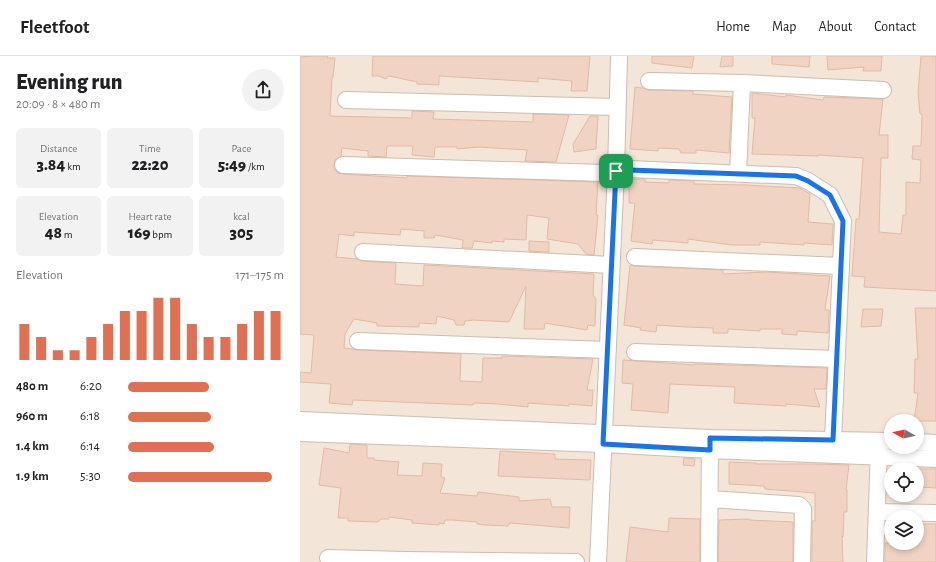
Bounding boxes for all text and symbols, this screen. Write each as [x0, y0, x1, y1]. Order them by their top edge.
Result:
text: Fleetfoot [20, 18, 89, 37]
text: Home [716, 20, 750, 34]
text: Map [772, 20, 796, 34]
text: About [818, 20, 852, 34]
text: Contact [874, 20, 916, 34]
button: share [242, 69, 284, 111]
text: Evening run [16, 71, 123, 93]
text: 20:09 · 8 × 480 m [16, 98, 101, 111]
text: Distance [40, 143, 77, 154]
text: Time [139, 143, 161, 154]
text: Pace [231, 143, 251, 154]
pin [599, 154, 633, 188]
text: 3.84 [37, 156, 65, 173]
text: 22:20 [131, 156, 169, 173]
text: 5:49 [218, 156, 246, 173]
icon: arrive [605, 160, 627, 182]
text: km [65, 161, 81, 172]
text: /km [246, 161, 265, 172]
text: Elevation [39, 211, 79, 222]
text: Heart rate [128, 211, 172, 222]
text: kcal [233, 211, 250, 222]
text: 48 [45, 224, 62, 241]
text: 169 [128, 224, 151, 241]
text: 305 [229, 224, 253, 241]
text: m [62, 229, 73, 240]
text: bpm [151, 229, 172, 240]
text: Elevation [16, 269, 63, 282]
text: 171–175 m [236, 269, 284, 282]
text: 480 m [16, 380, 48, 393]
text: 6:20 [80, 380, 102, 393]
text: 960 m [16, 410, 48, 423]
text: 6:18 [80, 410, 100, 423]
north arrow [884, 414, 924, 454]
map controls [884, 414, 924, 550]
text: 1.4 km [16, 440, 49, 453]
text: 6:14 [80, 440, 100, 453]
button: locate [884, 462, 924, 502]
text: 1.9 km [16, 470, 49, 483]
text: 5:30 [80, 470, 101, 483]
button: layers [884, 510, 924, 550]

